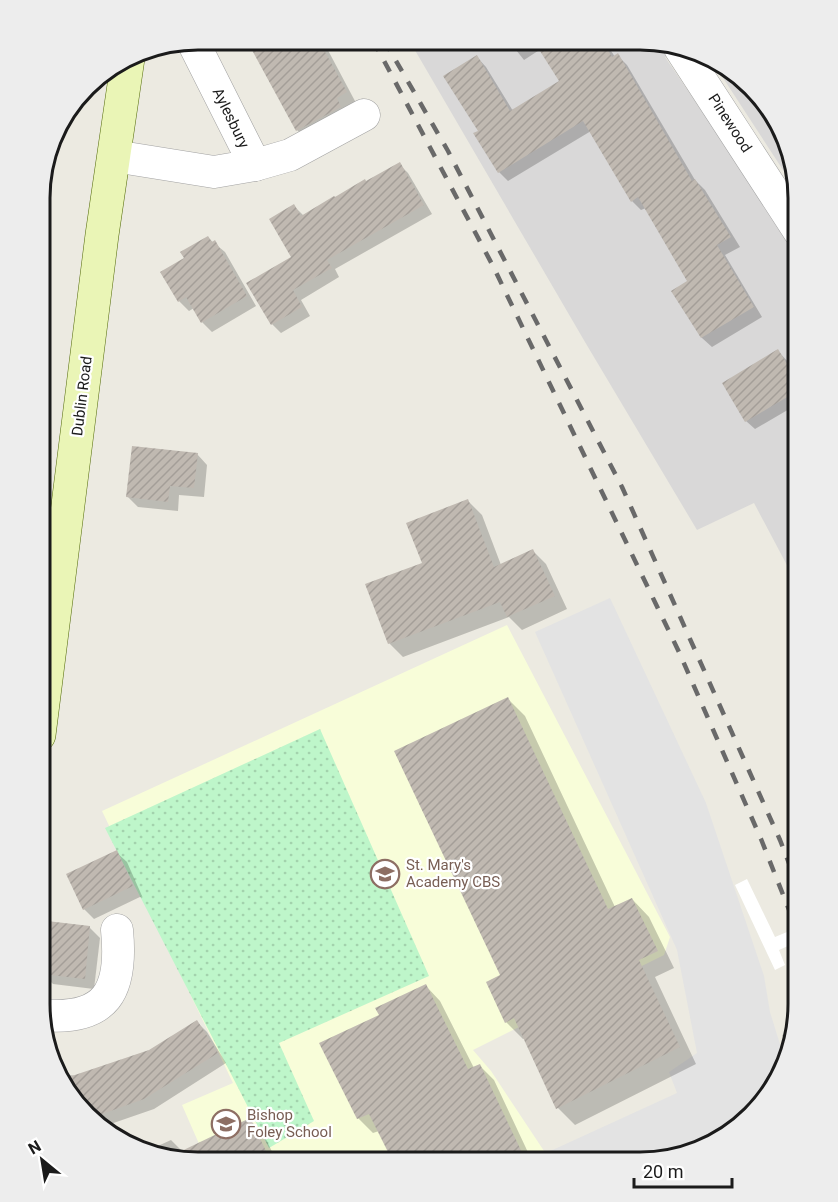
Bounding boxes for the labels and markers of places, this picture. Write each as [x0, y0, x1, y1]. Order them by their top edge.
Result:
place label: St. Mary's Academy CBS [406, 856, 500, 891]
school or university icon: St. Mary's Academy CBS [369, 858, 401, 890]
place label: Bishop Foley School [247, 1106, 332, 1141]
school or university icon: Bishop Foley School [210, 1108, 242, 1140]

